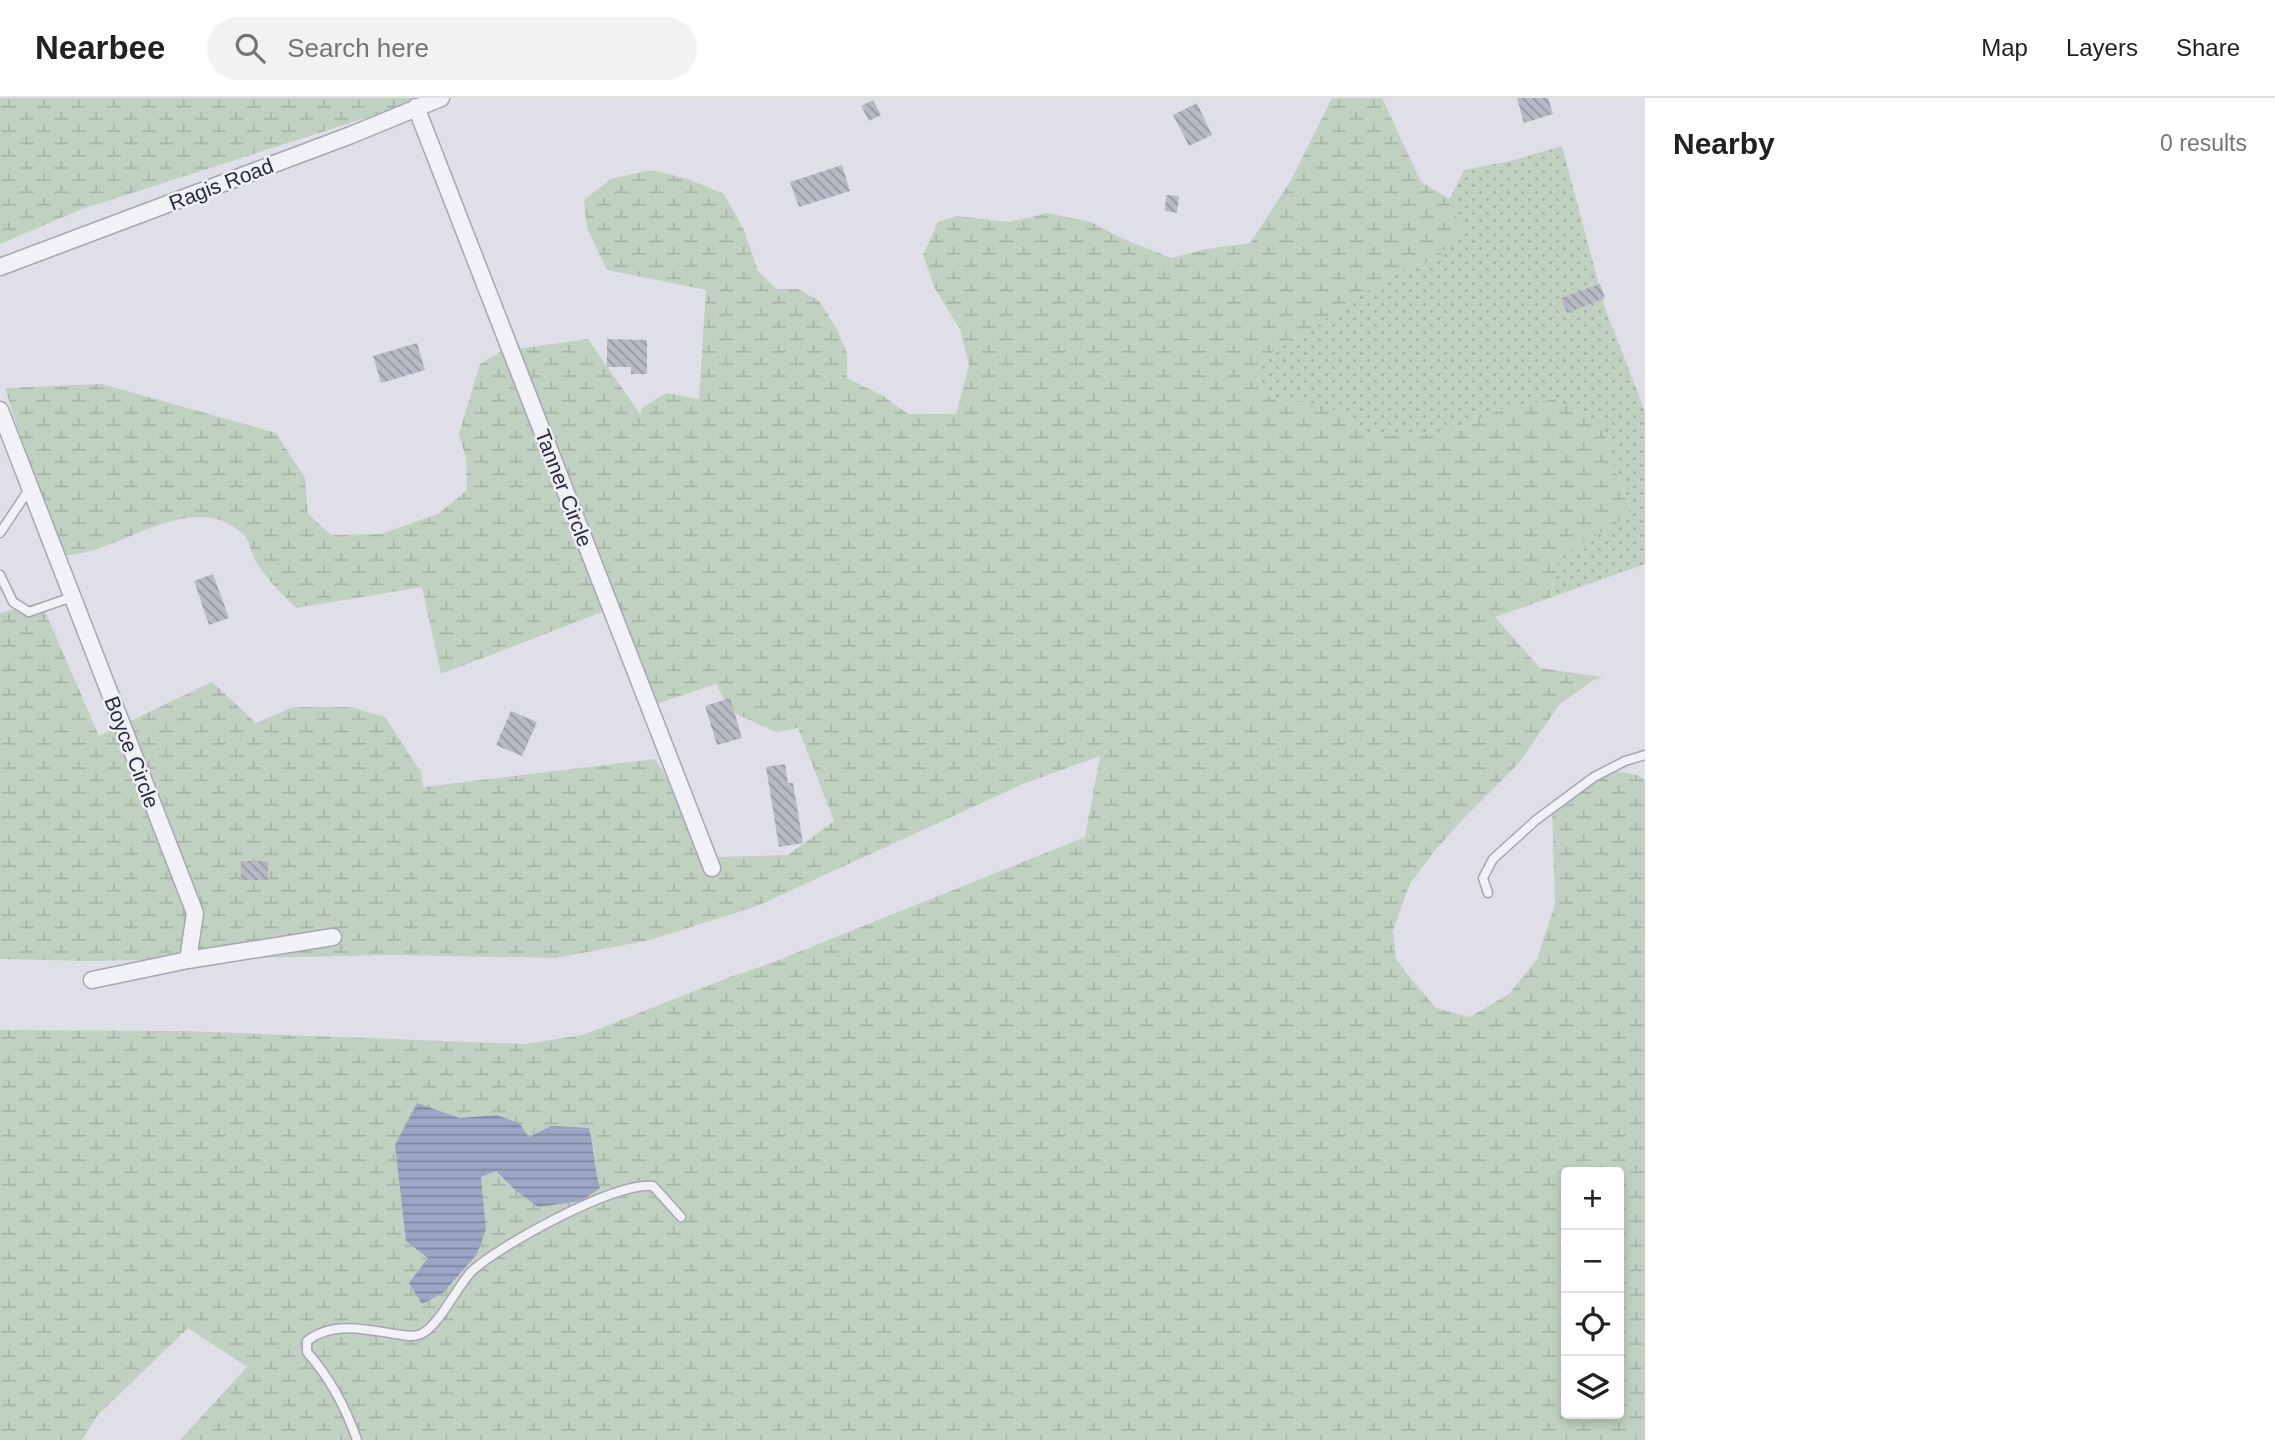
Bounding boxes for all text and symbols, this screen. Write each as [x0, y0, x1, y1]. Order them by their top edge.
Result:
search box [207, 17, 697, 80]
text: Nearbee [35, 29, 165, 66]
icon: search [231, 29, 269, 67]
text: Search here [287, 33, 429, 63]
text: Map [1981, 34, 2028, 61]
text: Layers [2066, 34, 2138, 61]
text: Share [2176, 34, 2240, 61]
text: Nearby [1673, 127, 1775, 160]
text: 0 results [2160, 130, 2247, 156]
street label: Ragis Road [166, 154, 276, 214]
street label: Tanner Circle [531, 426, 597, 550]
street label: Boyce Circle [100, 693, 164, 811]
map controls [1561, 1167, 1624, 1419]
button: + [1561, 1167, 1624, 1230]
button: − [1561, 1230, 1624, 1293]
button: locate [1561, 1293, 1624, 1356]
button: layers [1561, 1356, 1624, 1419]

